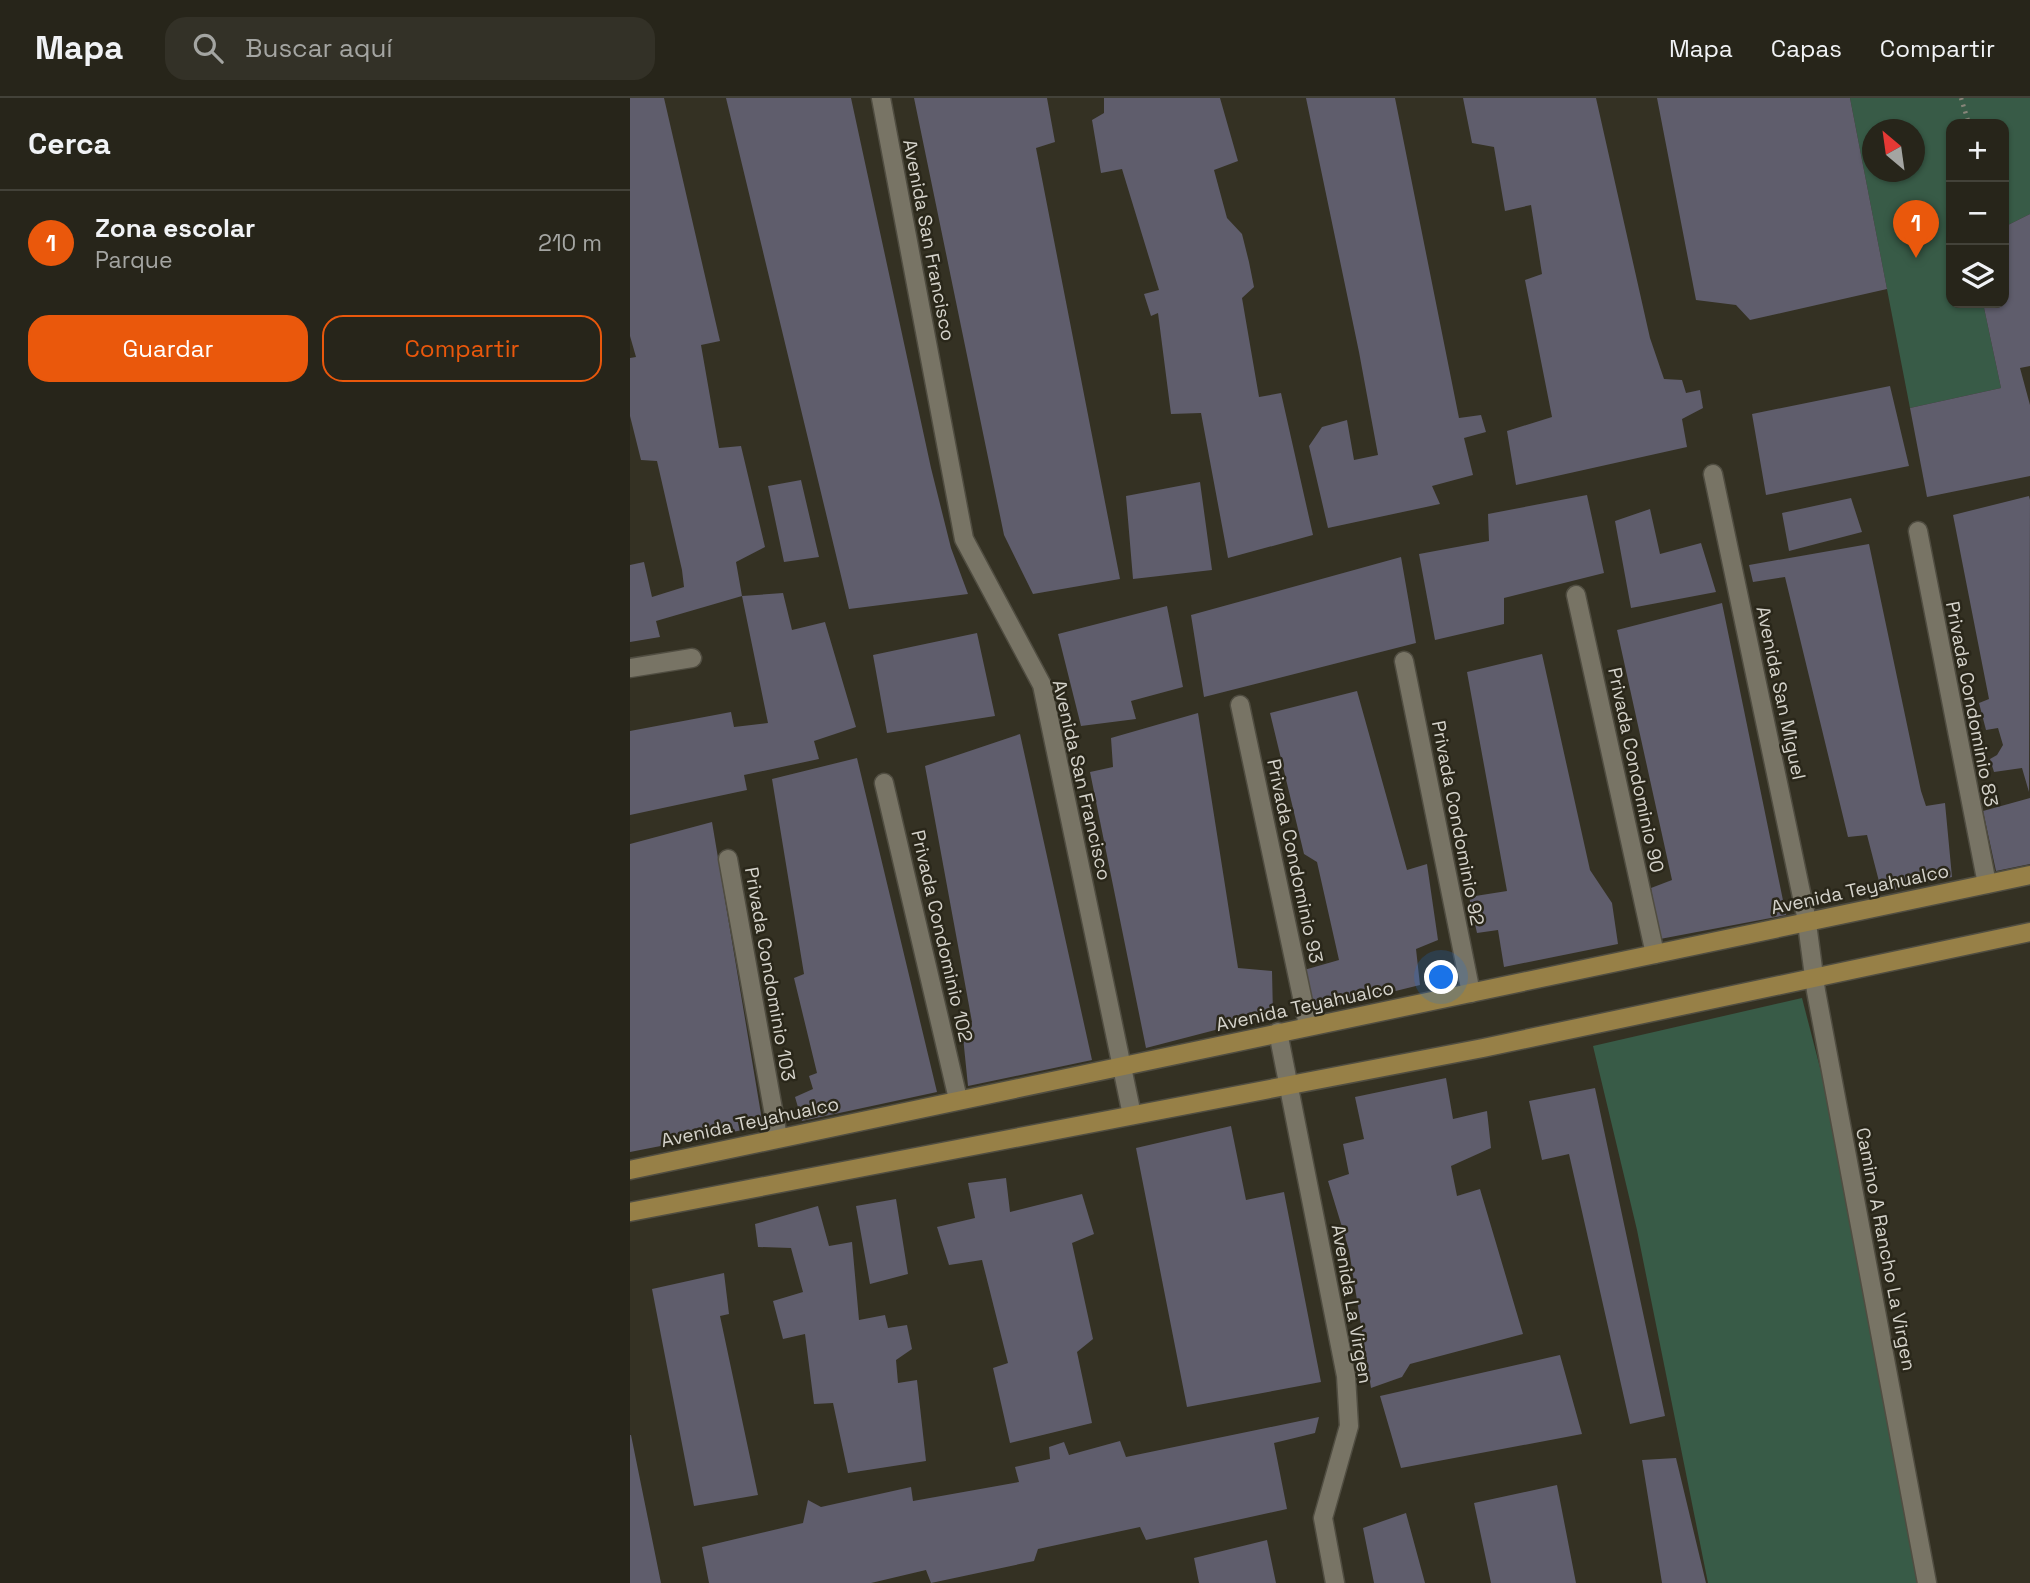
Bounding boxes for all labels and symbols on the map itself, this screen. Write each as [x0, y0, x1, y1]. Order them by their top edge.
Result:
north arrow [1862, 119, 1925, 182]
street label: Avenida San Francisco [897, 137, 961, 343]
pin: 1 [1893, 200, 1939, 258]
street label: Privada Condominio 83 [1940, 599, 2004, 809]
street label: Avenida San Miguel [1750, 604, 1812, 782]
street label: Privada Condominio 90 [1602, 665, 1670, 875]
street label: Avenida San Francisco [1047, 677, 1117, 883]
street label: Privada Condominio 92 [1426, 718, 1490, 928]
street label: Privada Condominio 93 [1261, 756, 1329, 966]
street label: Privada Condominio 102 [905, 827, 979, 1045]
street label: Avenida Teyahualco [1769, 858, 1951, 920]
street label: Privada Condominio 103 [739, 865, 801, 1083]
your location [1424, 960, 1458, 994]
street label: Avenida Teyahualco [1214, 975, 1396, 1037]
street label: Avenida Teyahualco [659, 1091, 841, 1153]
street label: Camino A Rancho La Virgen [1850, 1125, 1922, 1373]
street label: Avenida La Virgen [1326, 1222, 1378, 1386]

